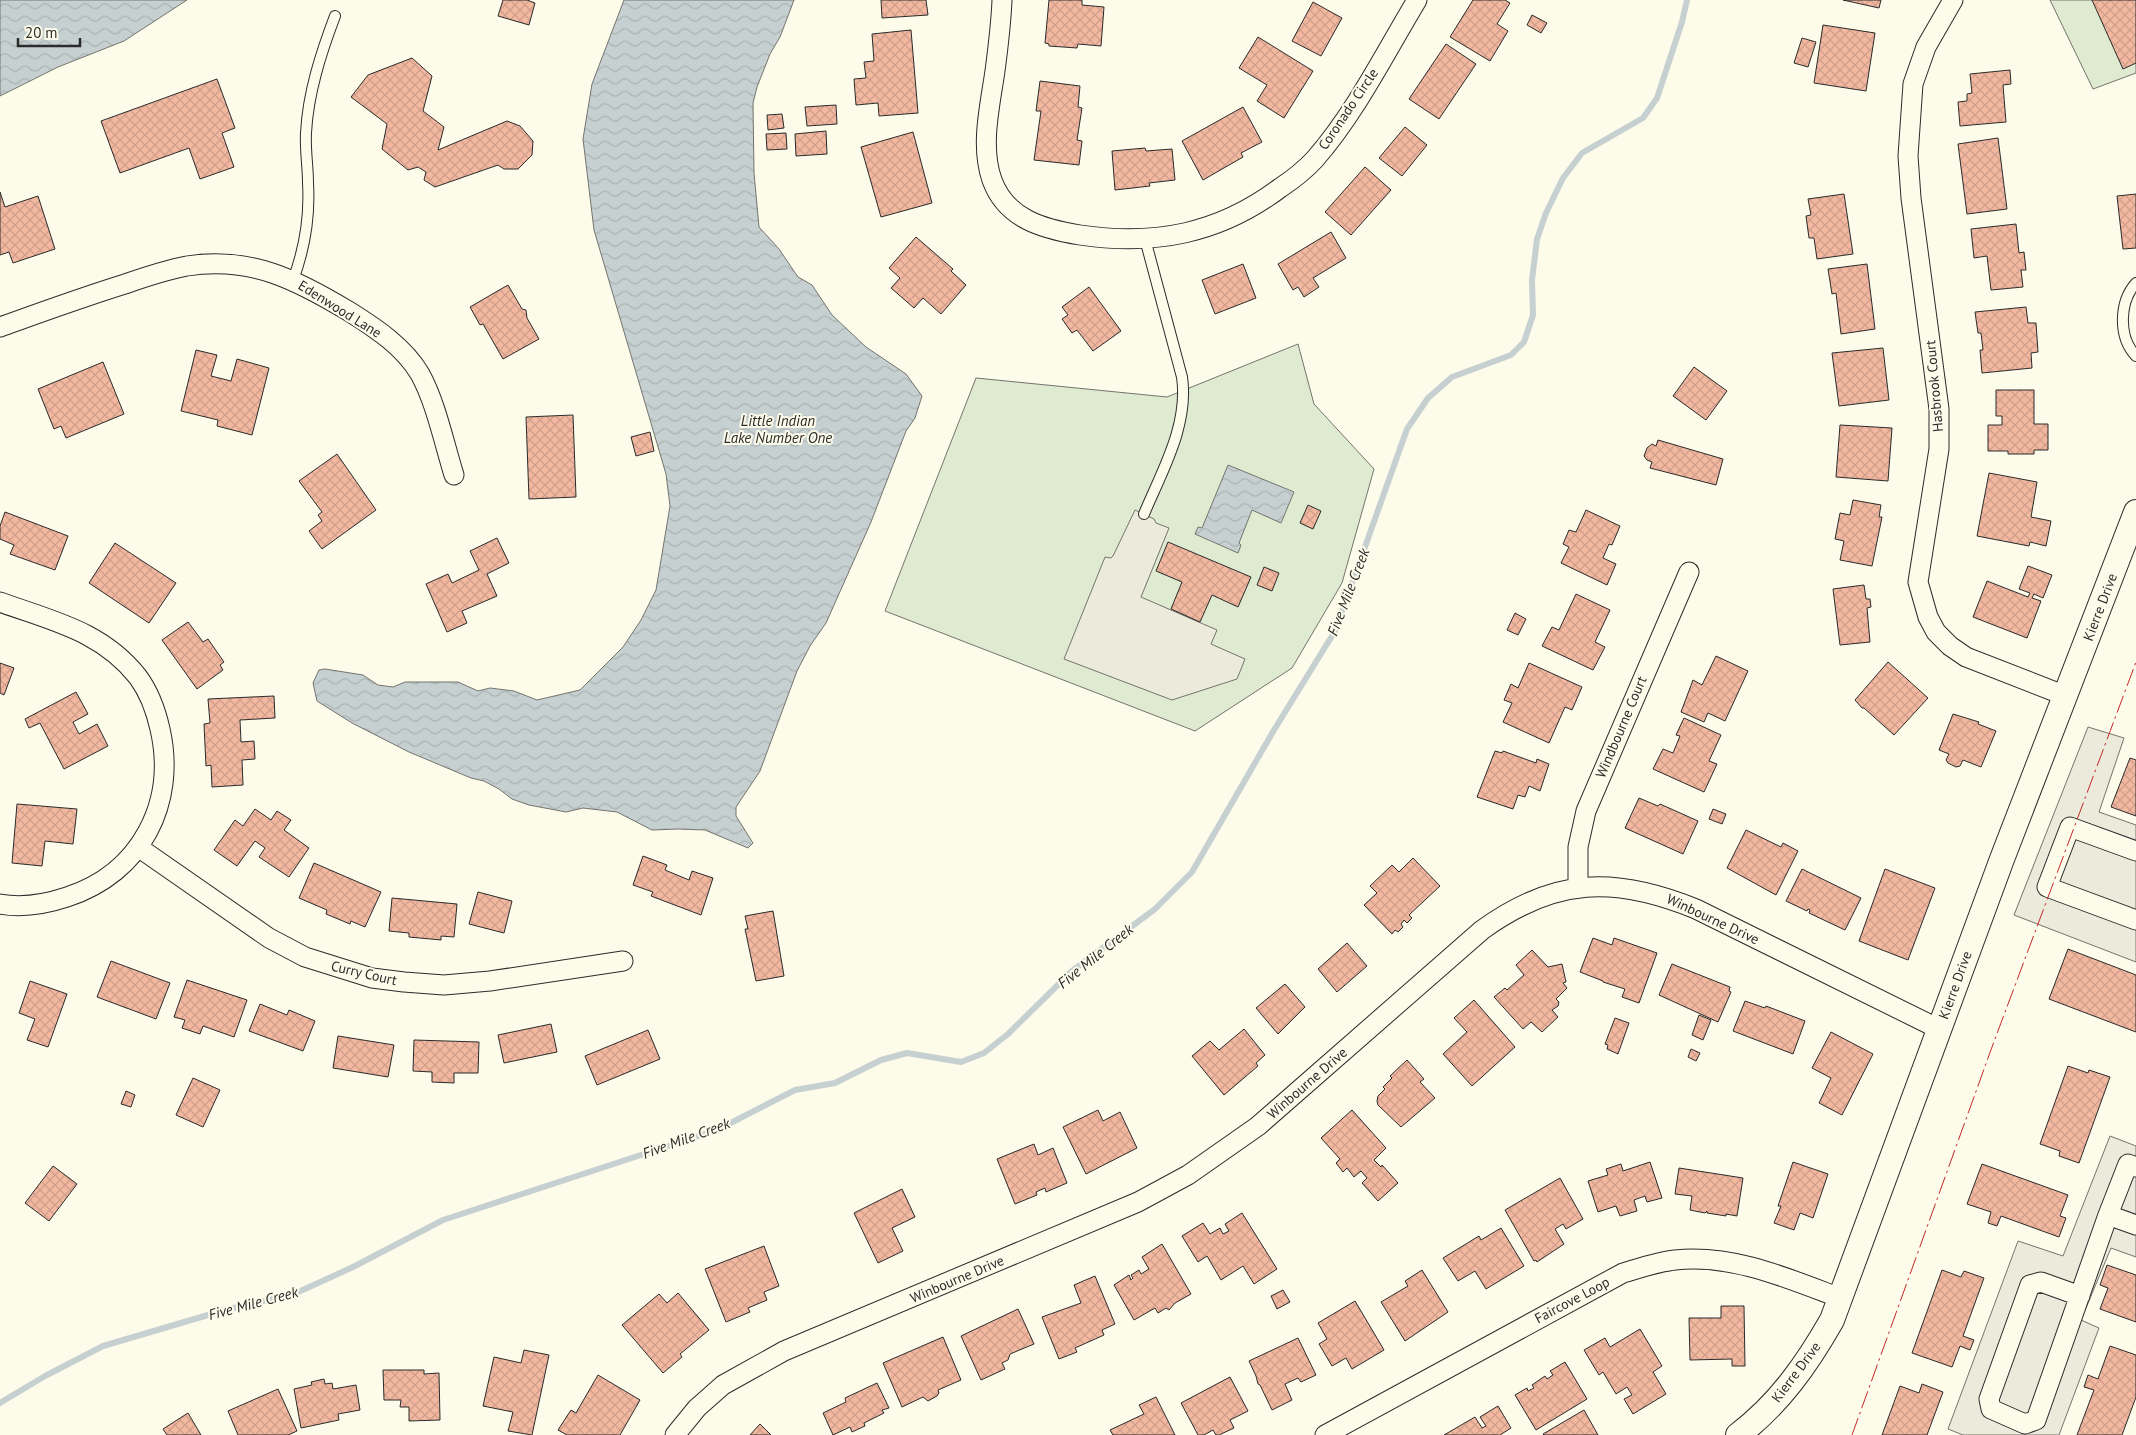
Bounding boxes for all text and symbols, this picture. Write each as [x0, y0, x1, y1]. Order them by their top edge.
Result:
scale bar [18, 15, 80, 47]
text: 20 m [25, 23, 58, 42]
street label: Coronado Circle [1314, 65, 1382, 153]
street label: Edenwood Lane [295, 276, 385, 342]
street label: Hasbrook Court [1921, 339, 1947, 433]
water label: Little Indian Lake Number One [724, 411, 832, 447]
water label: Five Mile Creek [1323, 544, 1374, 638]
street label: Kierre Drive [2079, 571, 2121, 643]
street label: Windbourne Court [1591, 673, 1651, 781]
street label: Winbourne Drive [1664, 890, 1762, 948]
water label: Five Mile Creek [1053, 919, 1138, 992]
street label: Kierre Drive [1934, 948, 1976, 1022]
street label: Curry Court [329, 957, 399, 989]
street label: Winbourne Drive [1263, 1043, 1351, 1123]
water label: Five Mile Creek [639, 1113, 734, 1163]
street label: Winbourne Drive [907, 1251, 1007, 1307]
street label: Faircove Loop [1531, 1273, 1613, 1327]
water label: Five Mile Creek [206, 1282, 301, 1324]
street label: Kierre Drive [1767, 1338, 1825, 1406]

